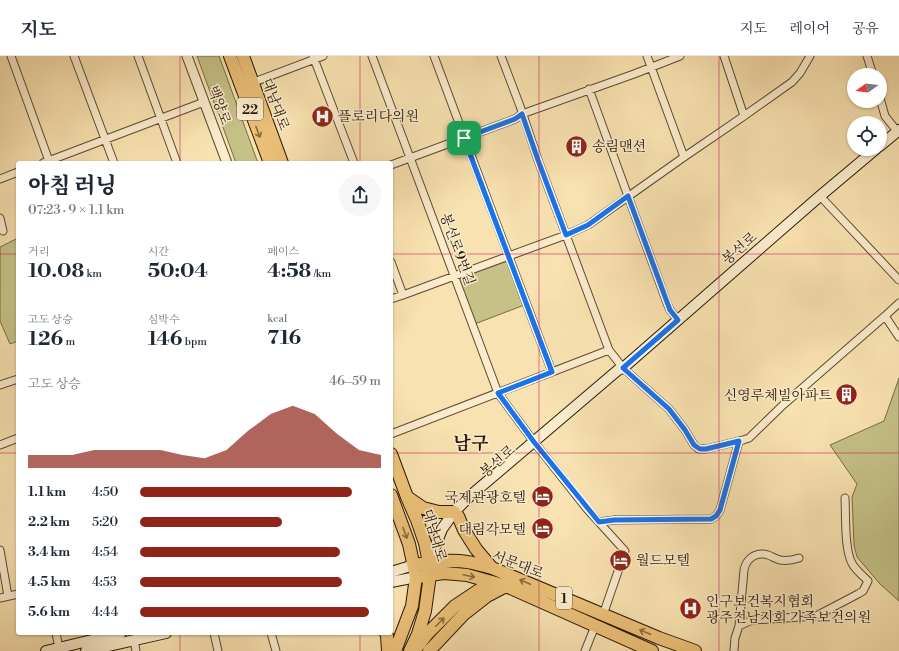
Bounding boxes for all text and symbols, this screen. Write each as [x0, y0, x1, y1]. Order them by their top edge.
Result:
text: 지도 [20, 18, 57, 42]
text: 지도 [740, 20, 767, 38]
text: 레이어 [789, 20, 830, 38]
text: 공유 [852, 20, 879, 38]
north arrow [847, 68, 887, 108]
map controls [847, 68, 887, 156]
street label: 대남대로 [257, 76, 293, 133]
street label: 백양로 [204, 83, 235, 128]
road number: 22 [237, 98, 263, 120]
hospital icon: 플로리다의원 [309, 103, 335, 129]
place label: 플로리다의원 [338, 108, 419, 126]
button: locate [847, 116, 887, 156]
pin [447, 121, 481, 155]
one-way arrow [255, 125, 263, 137]
icon: arrive [453, 127, 475, 149]
building icon: 송림맨션 [564, 133, 590, 159]
place label: 송림맨션 [592, 138, 646, 156]
text: 아침 러닝 [28, 173, 117, 200]
button: share [339, 174, 381, 216]
text: 07:23 · 9 × 1.1 km [28, 202, 124, 218]
street label: 봉선로9번길 [436, 211, 479, 288]
street label: 봉선로 [718, 228, 761, 269]
text: 거리 [28, 245, 49, 259]
text: 시간 [148, 245, 169, 259]
text: 페이스 [267, 245, 299, 259]
text: 10.08 [28, 259, 84, 284]
text: 50:04 [148, 259, 208, 284]
text: 4:58 [267, 259, 311, 284]
text: km [84, 267, 102, 281]
text: /km [311, 267, 331, 281]
text: kcal [267, 312, 287, 326]
text: 고도 상승 [28, 313, 73, 327]
text: 심박수 [148, 313, 180, 327]
text: 716 [267, 326, 301, 351]
text: 126 [28, 327, 63, 352]
text: 146 [148, 327, 182, 352]
text: m [63, 335, 75, 349]
text: bpm [182, 335, 207, 349]
text: 46–59 m [329, 373, 381, 389]
text: 고도 상승 [28, 376, 81, 392]
building icon: 신영루체빌아파트 [834, 382, 860, 408]
place label: 신영루체빌아파트 [724, 387, 832, 405]
district label: 남구 [454, 432, 489, 455]
street label: 봉선로 [476, 441, 519, 482]
text: 1.1 km [28, 484, 66, 500]
text: 4:50 [92, 484, 118, 500]
hotel icon: 국제관광호텔 [529, 484, 555, 510]
place label: 국제관광호텔 [445, 489, 526, 507]
street label: 대남대로 [418, 507, 450, 564]
text: 2.2 km [28, 514, 70, 530]
text: 5:20 [92, 514, 118, 530]
hotel icon: 대림각모텔 [529, 516, 555, 542]
place label: 대림각모텔 [458, 521, 526, 539]
one-way arrow [402, 527, 410, 539]
text: 3.4 km [28, 544, 70, 560]
text: 4:54 [92, 544, 118, 560]
street label: 서문대로 [489, 547, 547, 583]
hotel icon: 월드모텔 [608, 547, 634, 573]
place label: 월드모텔 [636, 552, 690, 570]
one-way arrow [462, 572, 475, 580]
text: 4.5 km [28, 574, 70, 590]
text: 4:53 [92, 574, 117, 590]
one-way arrow [520, 578, 532, 585]
road number: 1 [556, 587, 572, 609]
place label: 인구보건복지협회 광주전남지회 가족보건의원 [706, 593, 871, 627]
hospital icon: 인구보건복지협회 광주전남지회 가족보건의원 [677, 596, 703, 622]
text: 5.6 km [28, 604, 70, 620]
text: 4:44 [92, 604, 118, 620]
one-way arrow [435, 617, 445, 627]
one-way arrow [640, 628, 652, 635]

